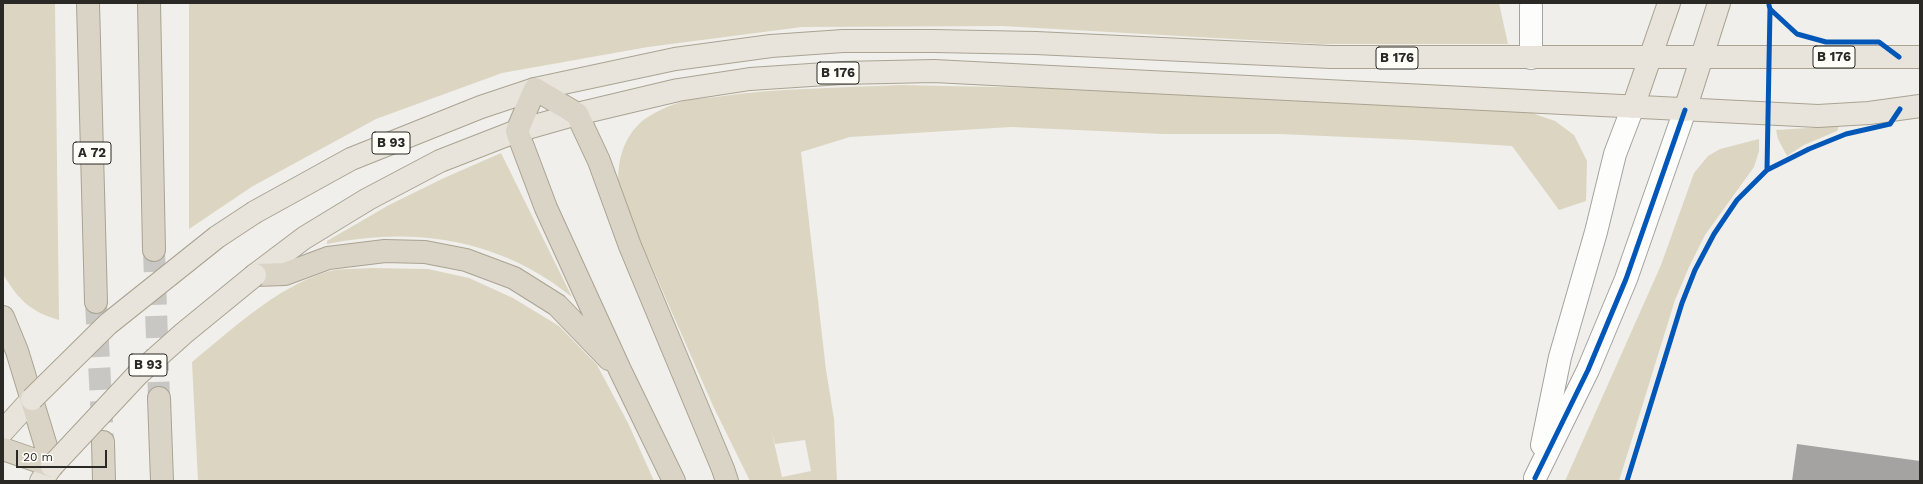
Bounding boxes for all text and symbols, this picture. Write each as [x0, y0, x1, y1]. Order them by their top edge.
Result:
road number: B 176 [1813, 46, 1855, 68]
road number: B 176 [1376, 47, 1418, 69]
road number: B 176 [817, 62, 859, 84]
road number: B 93 [372, 132, 410, 154]
road number: A 72 [73, 142, 111, 164]
road number: B 93 [129, 354, 167, 376]
scale bar [18, 442, 109, 468]
text: 20 m [23, 450, 53, 464]

